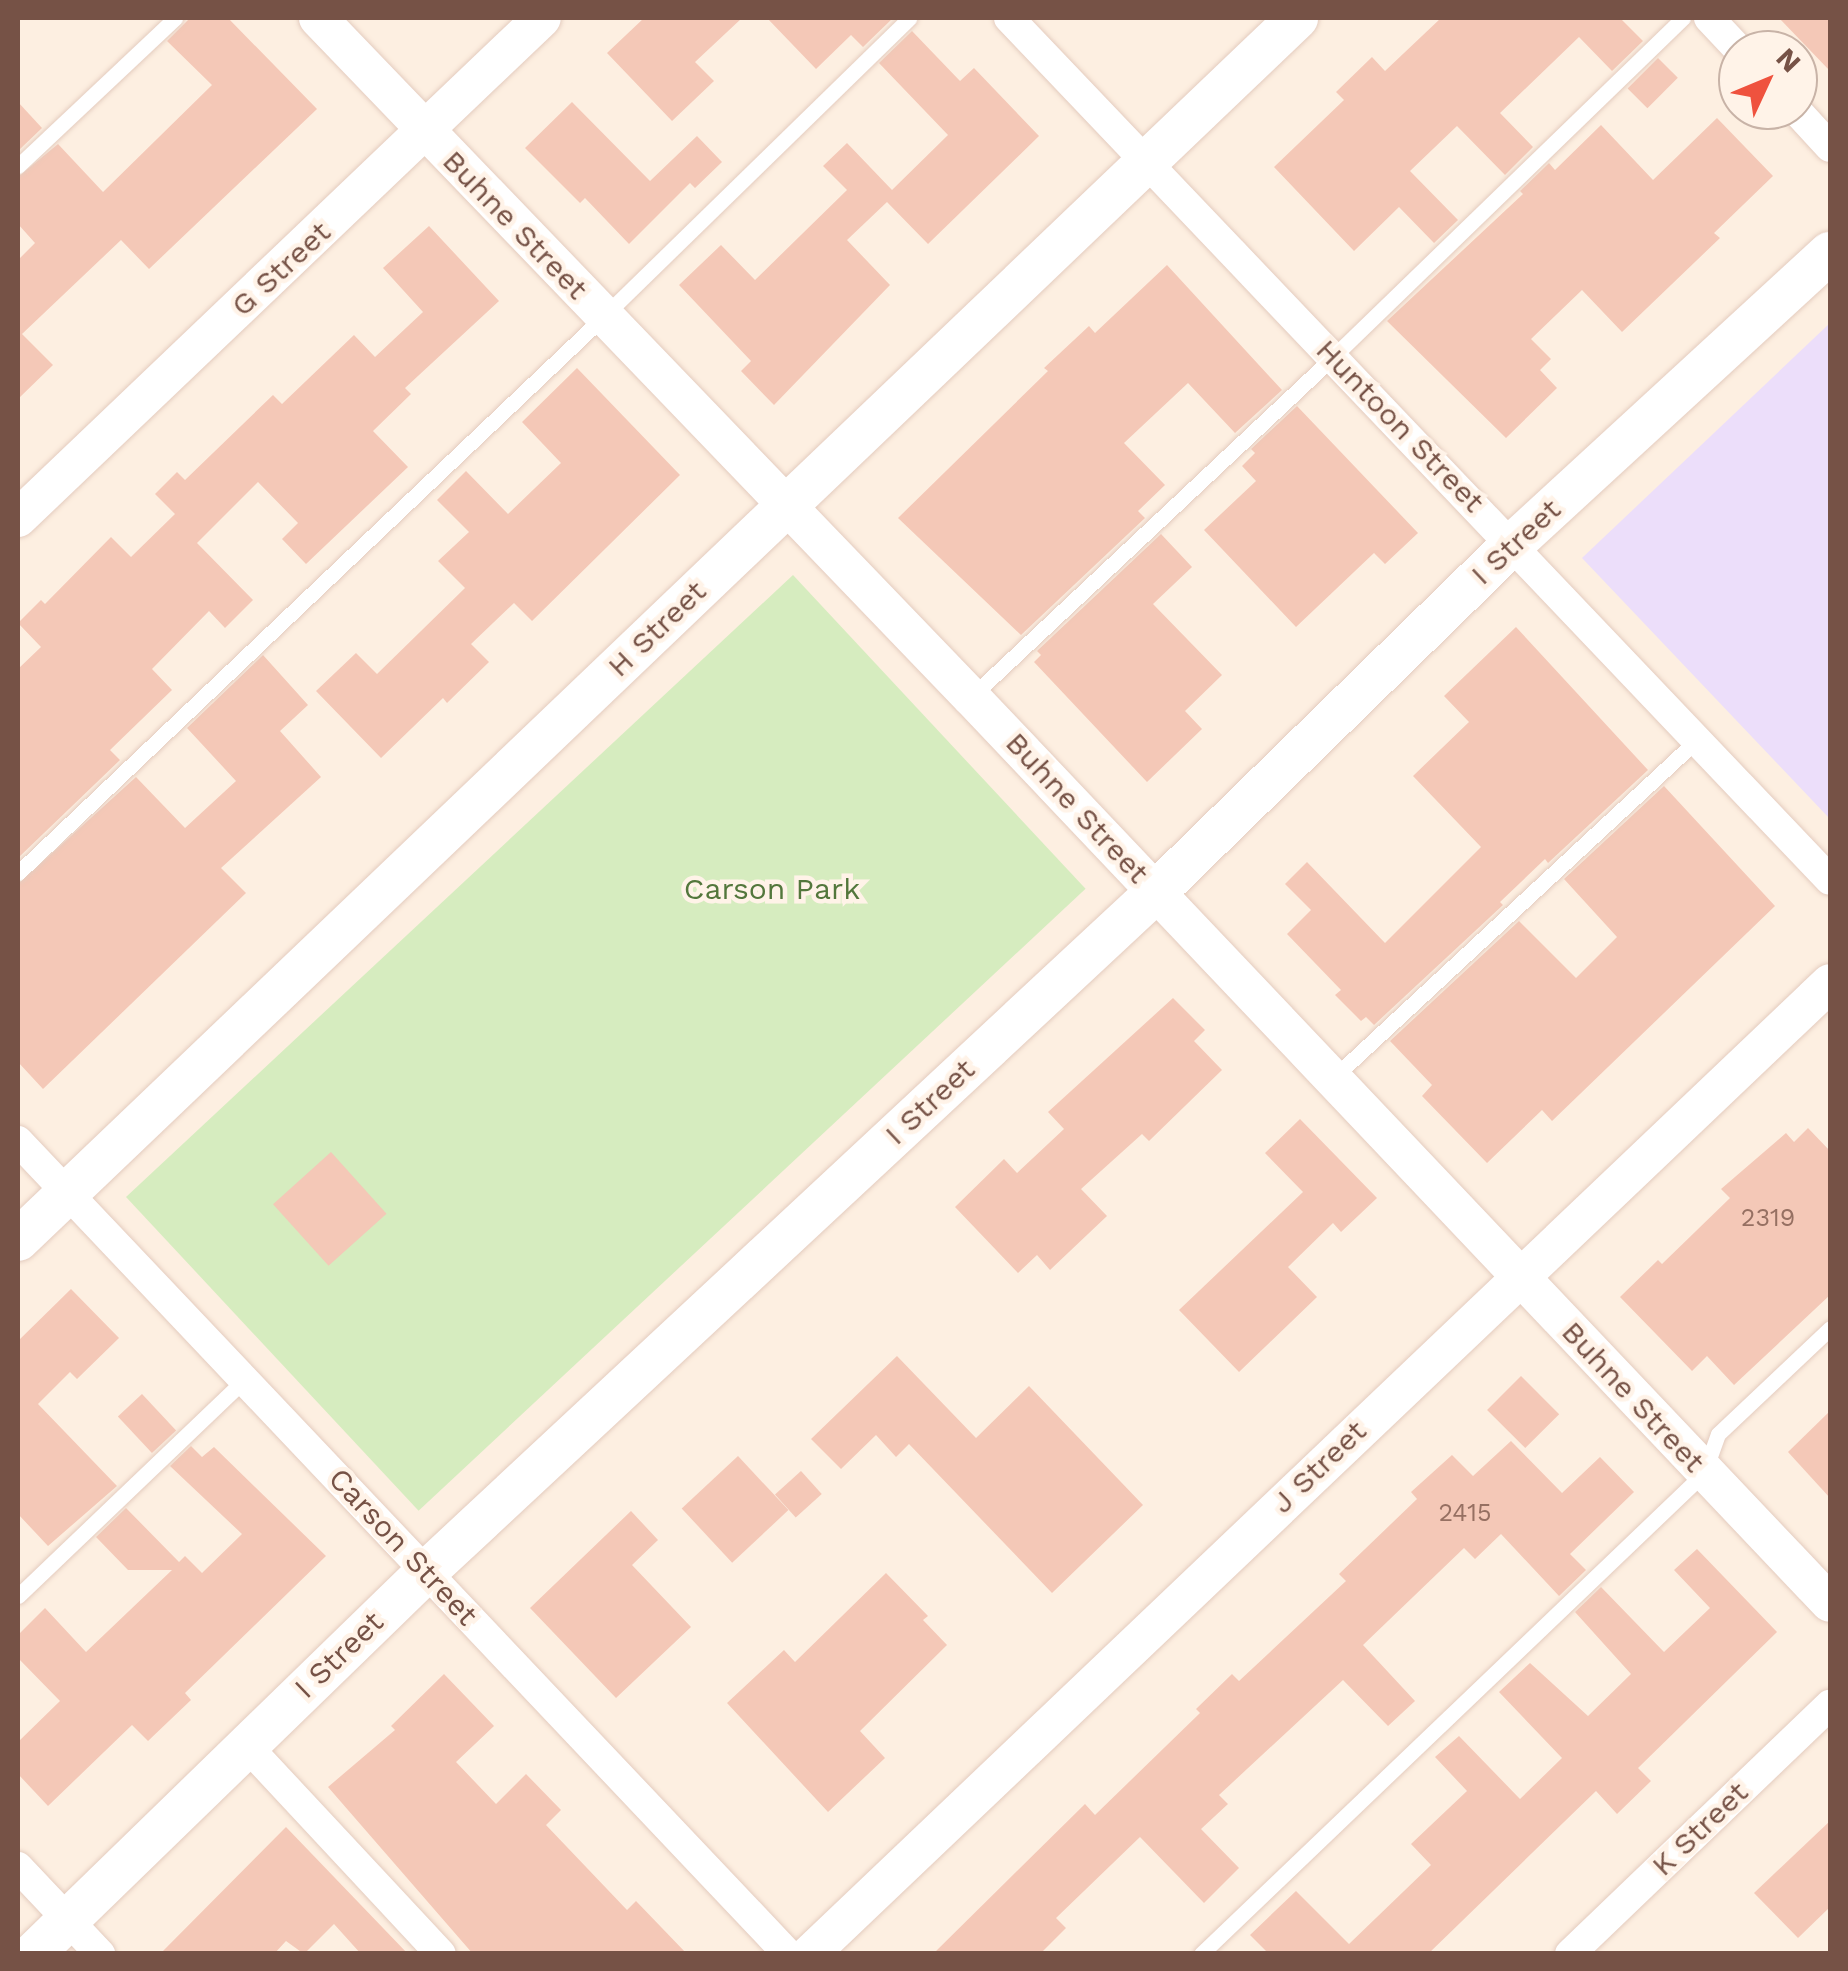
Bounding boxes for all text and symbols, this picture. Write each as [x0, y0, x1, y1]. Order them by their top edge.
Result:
north arrow [1718, 30, 1818, 130]
text: N [1769, 41, 1808, 79]
street label: Buhne Street [435, 143, 595, 307]
street label: G Street [224, 214, 338, 324]
street label: Huntoon Street [1308, 332, 1492, 520]
street label: I Street [1464, 492, 1568, 592]
street label: H Street [600, 573, 714, 685]
street label: Buhne Street [998, 725, 1156, 891]
park label: Carson Park [684, 871, 860, 907]
street label: I Street [878, 1052, 982, 1152]
house number: 2319 [1741, 1203, 1795, 1233]
street label: Buhne Street [1554, 1314, 1712, 1480]
street label: J Street [1264, 1413, 1374, 1521]
street label: Carson Street [321, 1461, 485, 1633]
house number: 2415 [1439, 1498, 1491, 1528]
street label: I Street [287, 1604, 391, 1706]
street label: K Street [1644, 1774, 1756, 1884]

